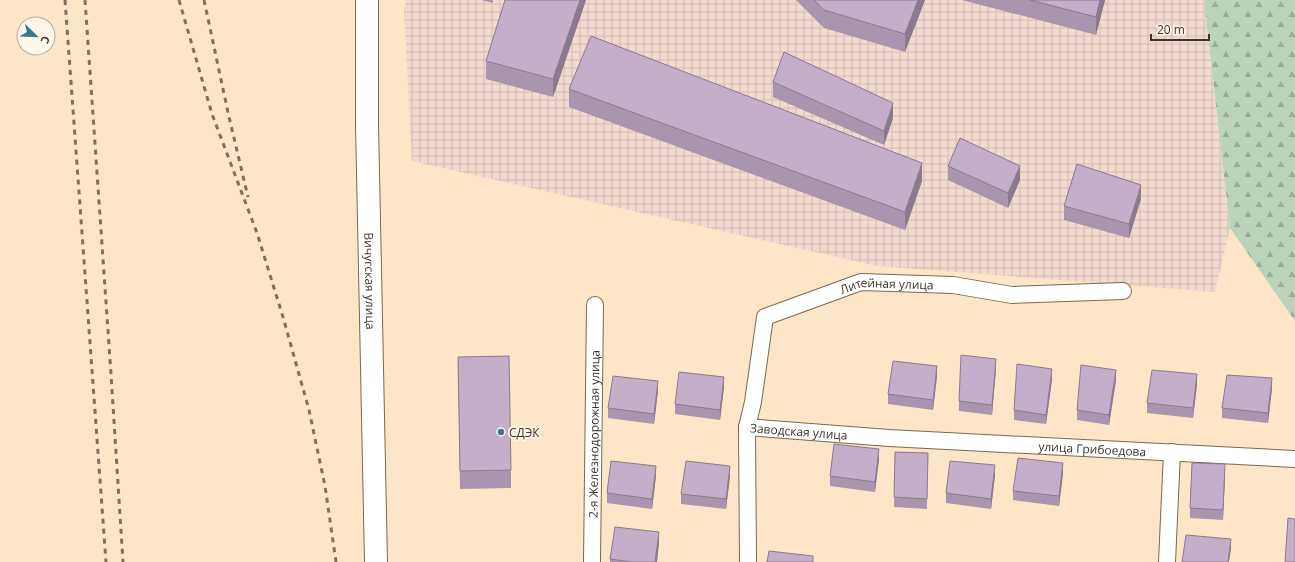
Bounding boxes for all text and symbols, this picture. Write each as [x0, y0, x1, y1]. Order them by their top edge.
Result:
north arrow [16, 16, 56, 56]
scale bar [1151, 16, 1209, 42]
text: 20 m [1157, 21, 1185, 38]
text: С [37, 34, 54, 46]
street label: Вичугская улица [361, 232, 380, 330]
street label: Литейная улица [837, 273, 934, 298]
street label: 2-я Железнодорожная улица [584, 350, 603, 518]
street label: Заводская улица [749, 419, 848, 443]
place label: СДЭК [509, 424, 540, 441]
marker: СДЭК [496, 427, 506, 437]
street label: улица Грибоедова [1038, 437, 1147, 460]

